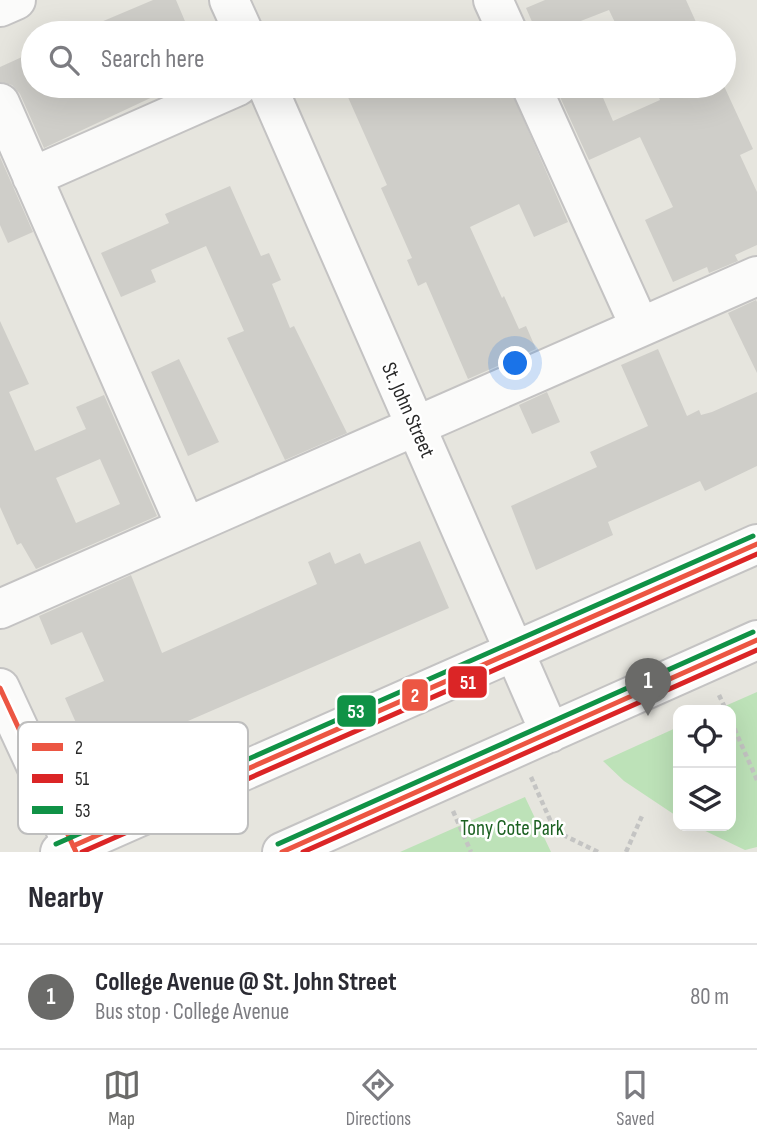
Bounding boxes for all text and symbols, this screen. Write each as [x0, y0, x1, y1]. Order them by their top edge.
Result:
search box [21, 21, 736, 98]
icon: search [45, 41, 83, 79]
text: Search here [101, 44, 204, 75]
your location [498, 346, 532, 380]
street label: St. John Street [376, 359, 440, 461]
pin: 1 [625, 658, 671, 716]
line badge: 51 [447, 665, 488, 699]
text: 51 [460, 672, 476, 695]
line badge: 2 [401, 678, 429, 712]
text: 2 [411, 685, 419, 708]
line badge: 53 [336, 694, 377, 728]
text: 53 [348, 701, 364, 724]
map controls [673, 705, 736, 831]
button: locate [673, 705, 736, 768]
legend [18, 722, 248, 834]
text: 2 [75, 737, 83, 760]
text: 51 [75, 768, 90, 791]
button: layers [673, 768, 736, 831]
text: 53 [75, 800, 91, 823]
park label: Tony Cote Park [460, 816, 564, 841]
text: Nearby [28, 880, 104, 916]
text: College Avenue @ St. John Street [95, 967, 397, 998]
text: 1 [46, 983, 56, 1011]
text: 80 m [690, 983, 729, 1011]
text: Bus stop · College Avenue [95, 998, 289, 1026]
tab: Map [103, 1066, 141, 1131]
tab: Directions [346, 1066, 411, 1131]
tab: Saved [616, 1066, 654, 1131]

